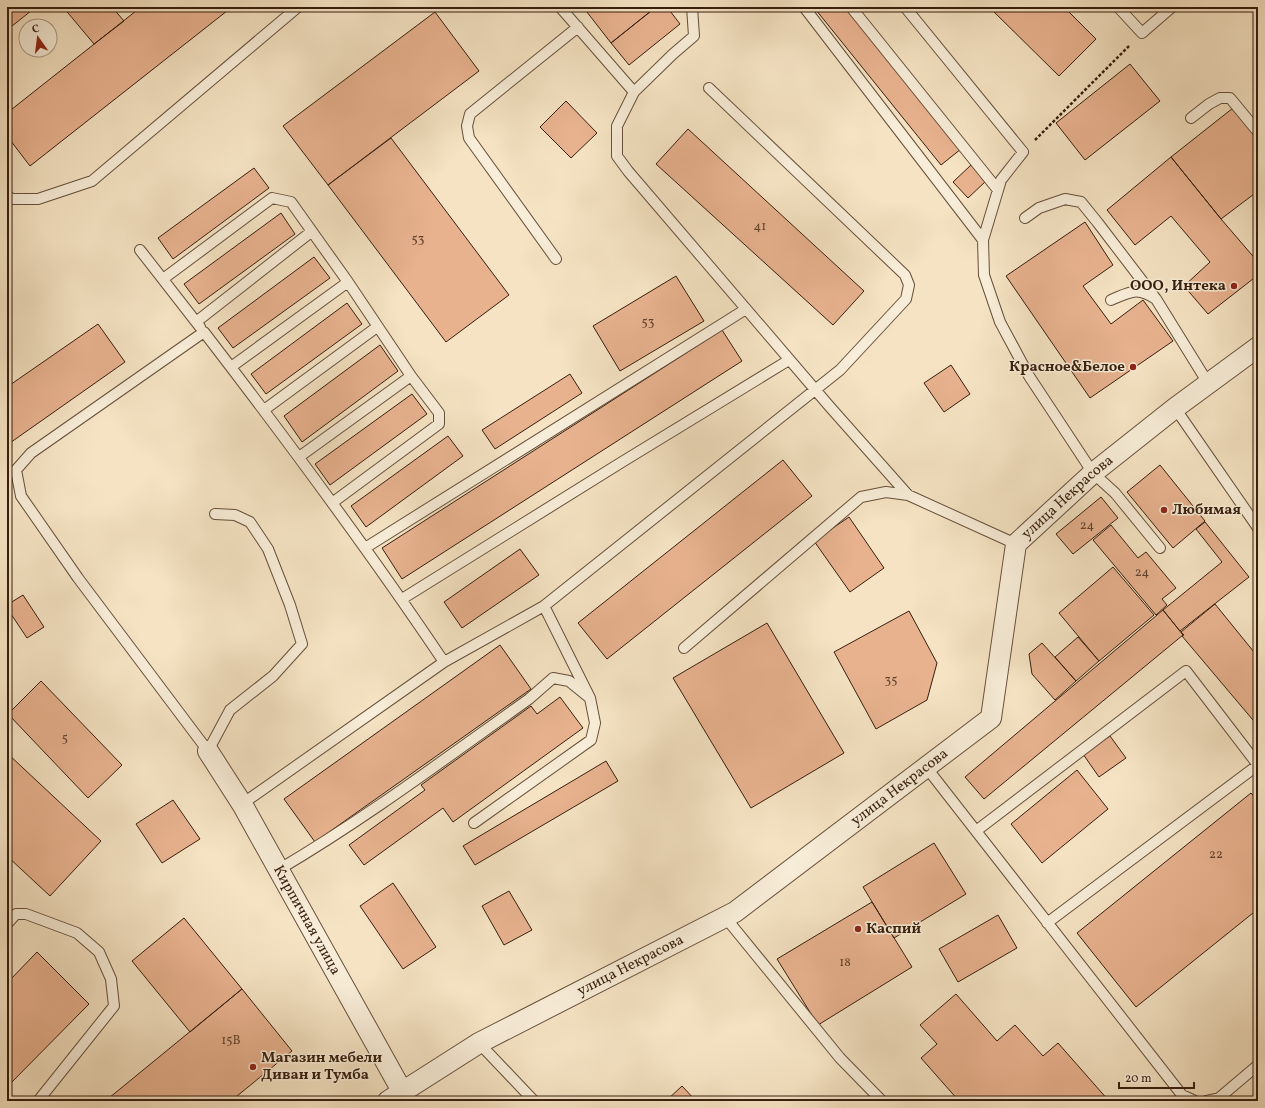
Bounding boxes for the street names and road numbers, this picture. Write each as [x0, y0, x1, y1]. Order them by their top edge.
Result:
street label: улица Некрасова [1017, 450, 1118, 544]
street label: улица Некрасова [847, 744, 953, 831]
street label: Кирпичная улица [268, 861, 346, 979]
street label: улица Некрасова [573, 929, 687, 1002]

